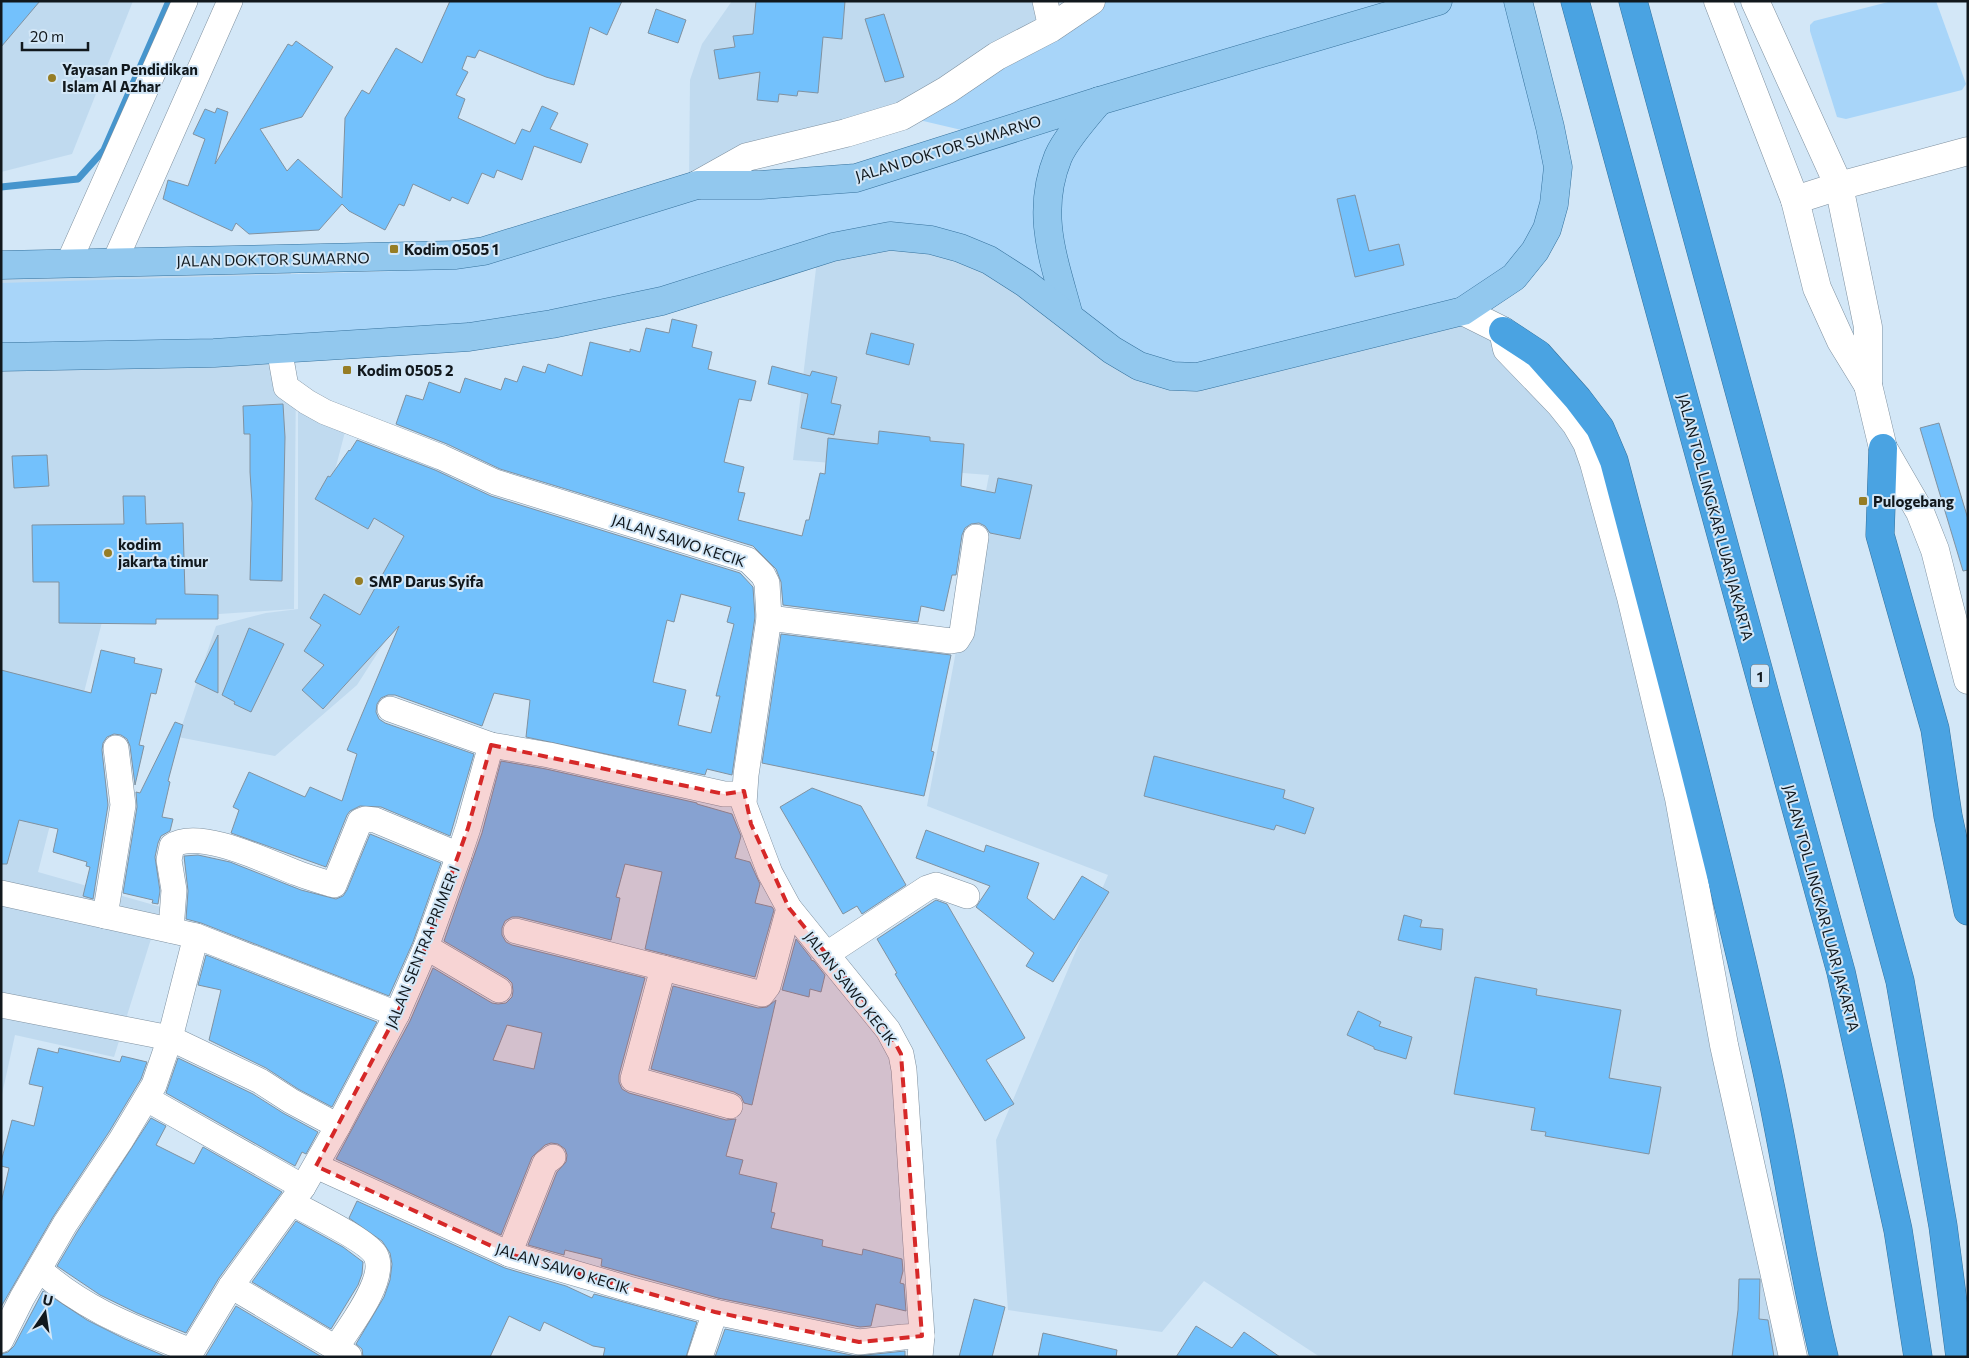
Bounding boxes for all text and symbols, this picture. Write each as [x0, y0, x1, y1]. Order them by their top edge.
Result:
scale bar [22, 20, 89, 52]
text: 20 m [30, 27, 64, 45]
place label: Yayasan Pendidikan Islam Al Azhar [62, 60, 198, 95]
marker: Yayasan Pendidikan Islam Al Azhar [46, 72, 58, 84]
street label: JALAN DOKTOR SUMARNO [853, 111, 1043, 185]
place label: Kodim 0505 1 [404, 240, 499, 258]
marker: Kodim 0505 1 [388, 243, 400, 255]
street label: JALAN DOKTOR SUMARNO [176, 248, 370, 270]
place label: Kodim 0505 2 [357, 361, 454, 379]
marker: Kodim 0505 2 [341, 364, 353, 376]
street label: JALAN TOL LINGKAR LUAR JAKARTA [1674, 392, 1758, 642]
place label: Pulogebang [1873, 492, 1954, 510]
marker: Pulogebang [1857, 495, 1869, 507]
street label: JALAN SAWO KECIK [610, 510, 748, 570]
place label: kodim jakarta timur [117, 535, 208, 570]
marker: kodim jakarta timur [102, 547, 114, 559]
place label: SMP Darus Syifa [369, 572, 484, 590]
marker: SMP Darus Syifa [353, 575, 365, 587]
road number: 1 [1751, 664, 1769, 688]
street label: JALAN TOL LINGKAR LUAR JAKARTA [1780, 783, 1864, 1033]
street label: JALAN SENTRA PRIMER I [381, 863, 463, 1031]
street label: JALAN SAWO KECIK [801, 927, 901, 1049]
street label: JALAN SAWO KECIK [494, 1239, 632, 1297]
north arrow [20, 1288, 70, 1338]
text: U [41, 1290, 55, 1309]

